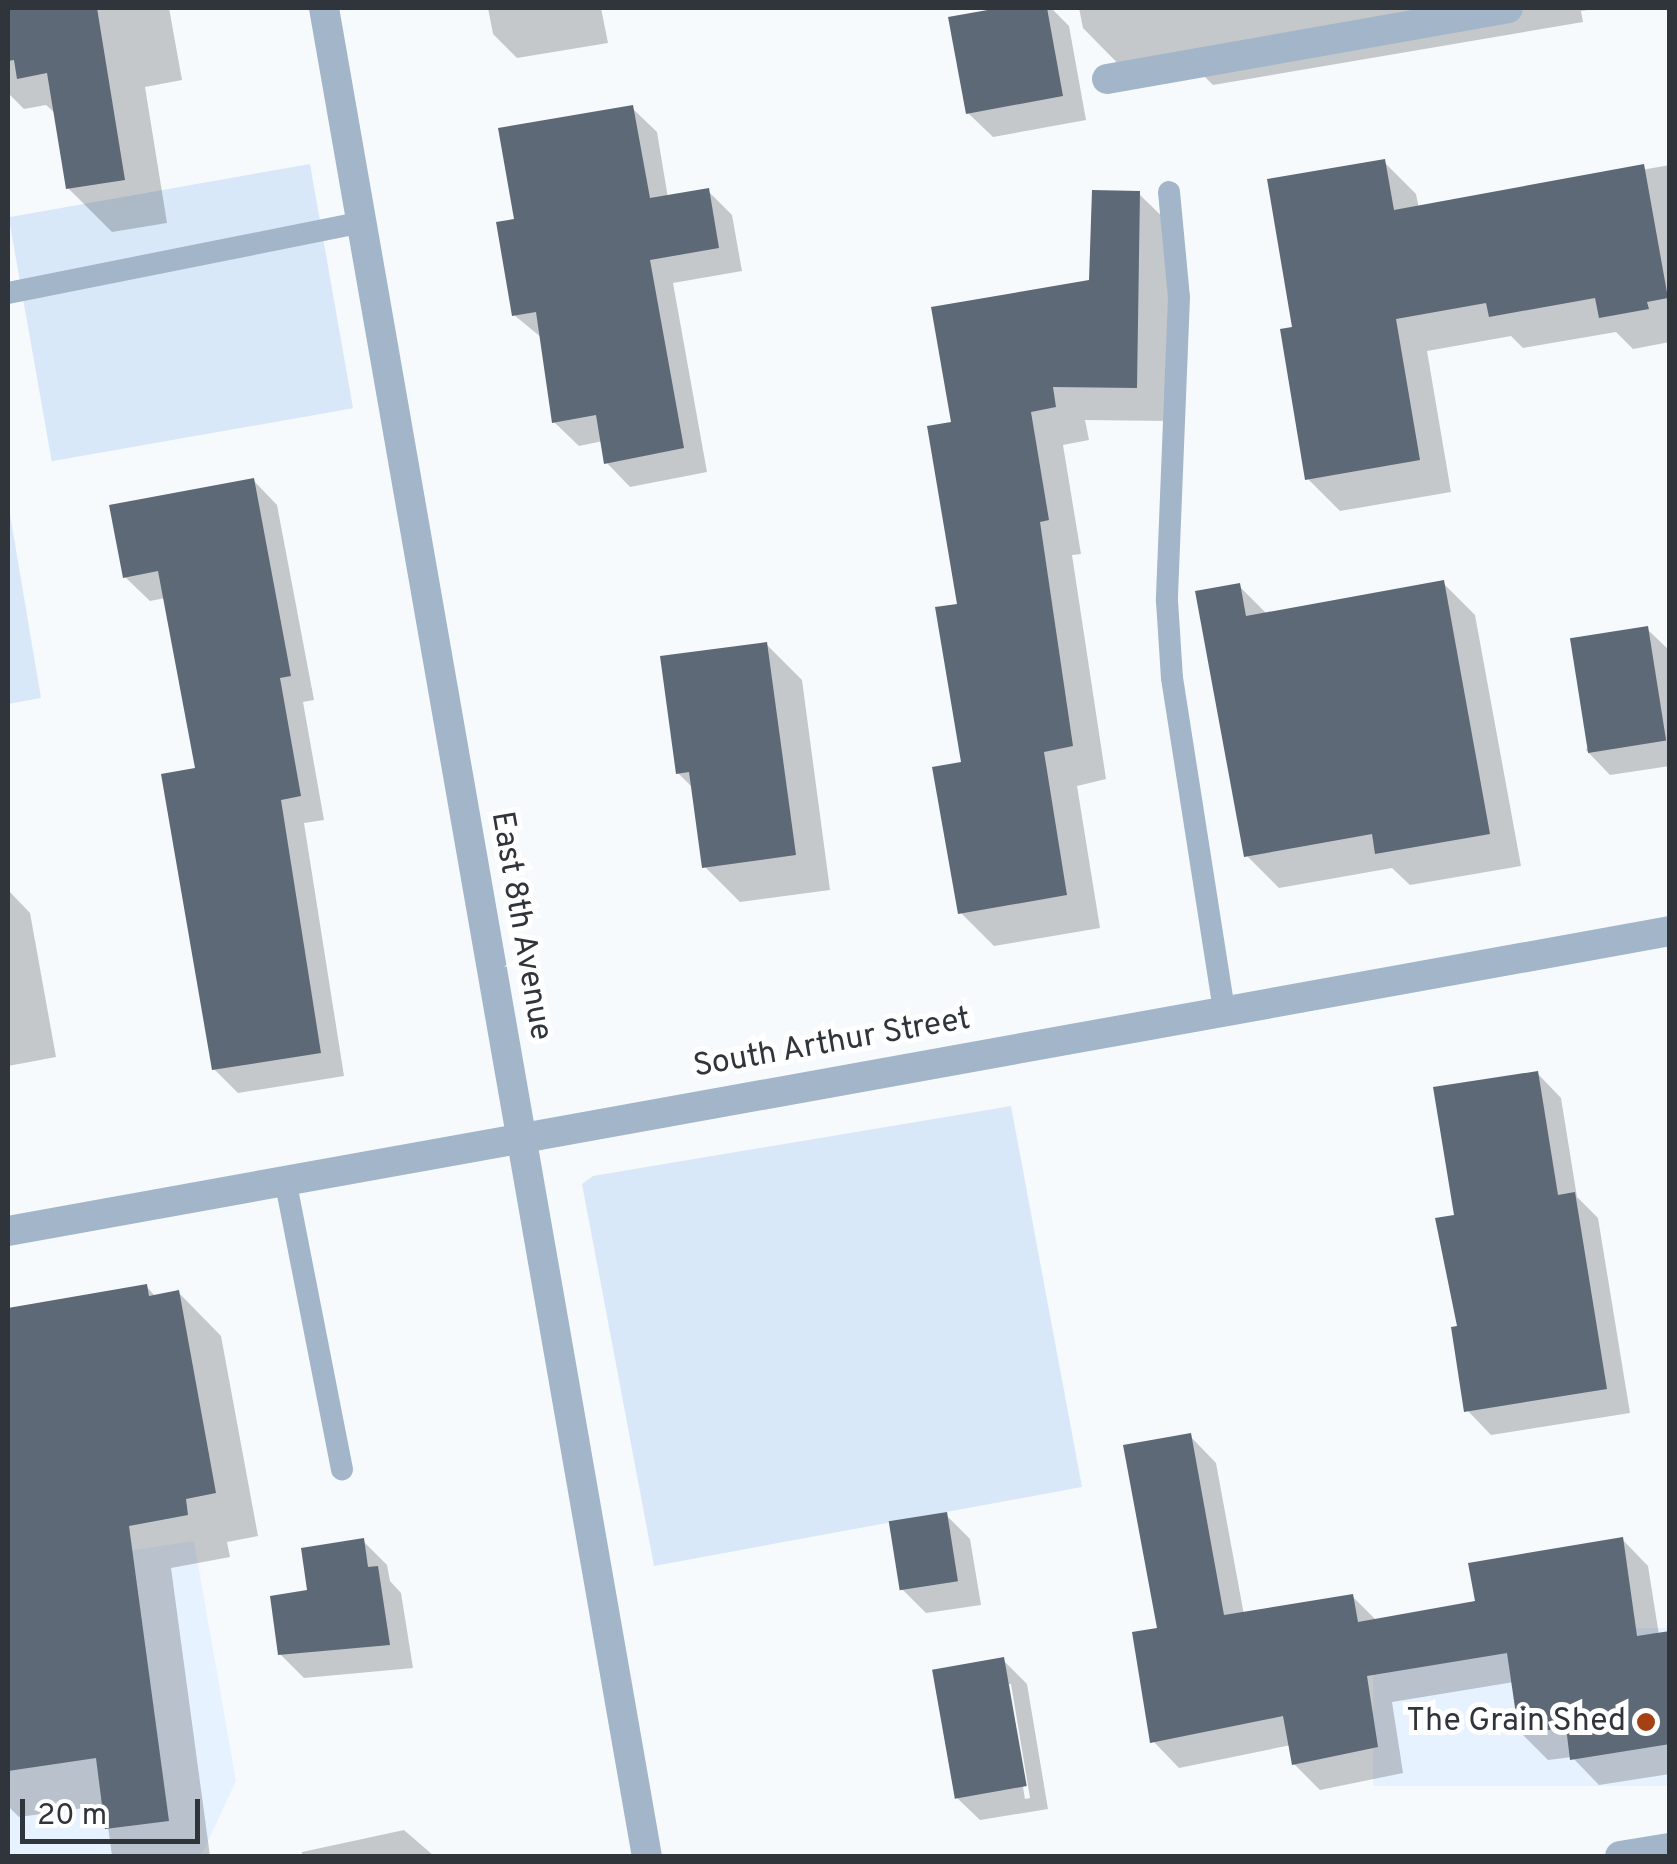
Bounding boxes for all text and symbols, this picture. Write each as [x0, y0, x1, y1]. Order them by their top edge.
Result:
street label: East 8th Avenue [481, 808, 559, 1044]
street label: South Arthur Street [690, 1001, 974, 1087]
place label: The Grain Shed [1406, 1703, 1626, 1741]
marker: The Grain Shed [1635, 1711, 1657, 1733]
scale bar [25, 1779, 205, 1841]
text: 20 m [37, 1798, 107, 1835]

